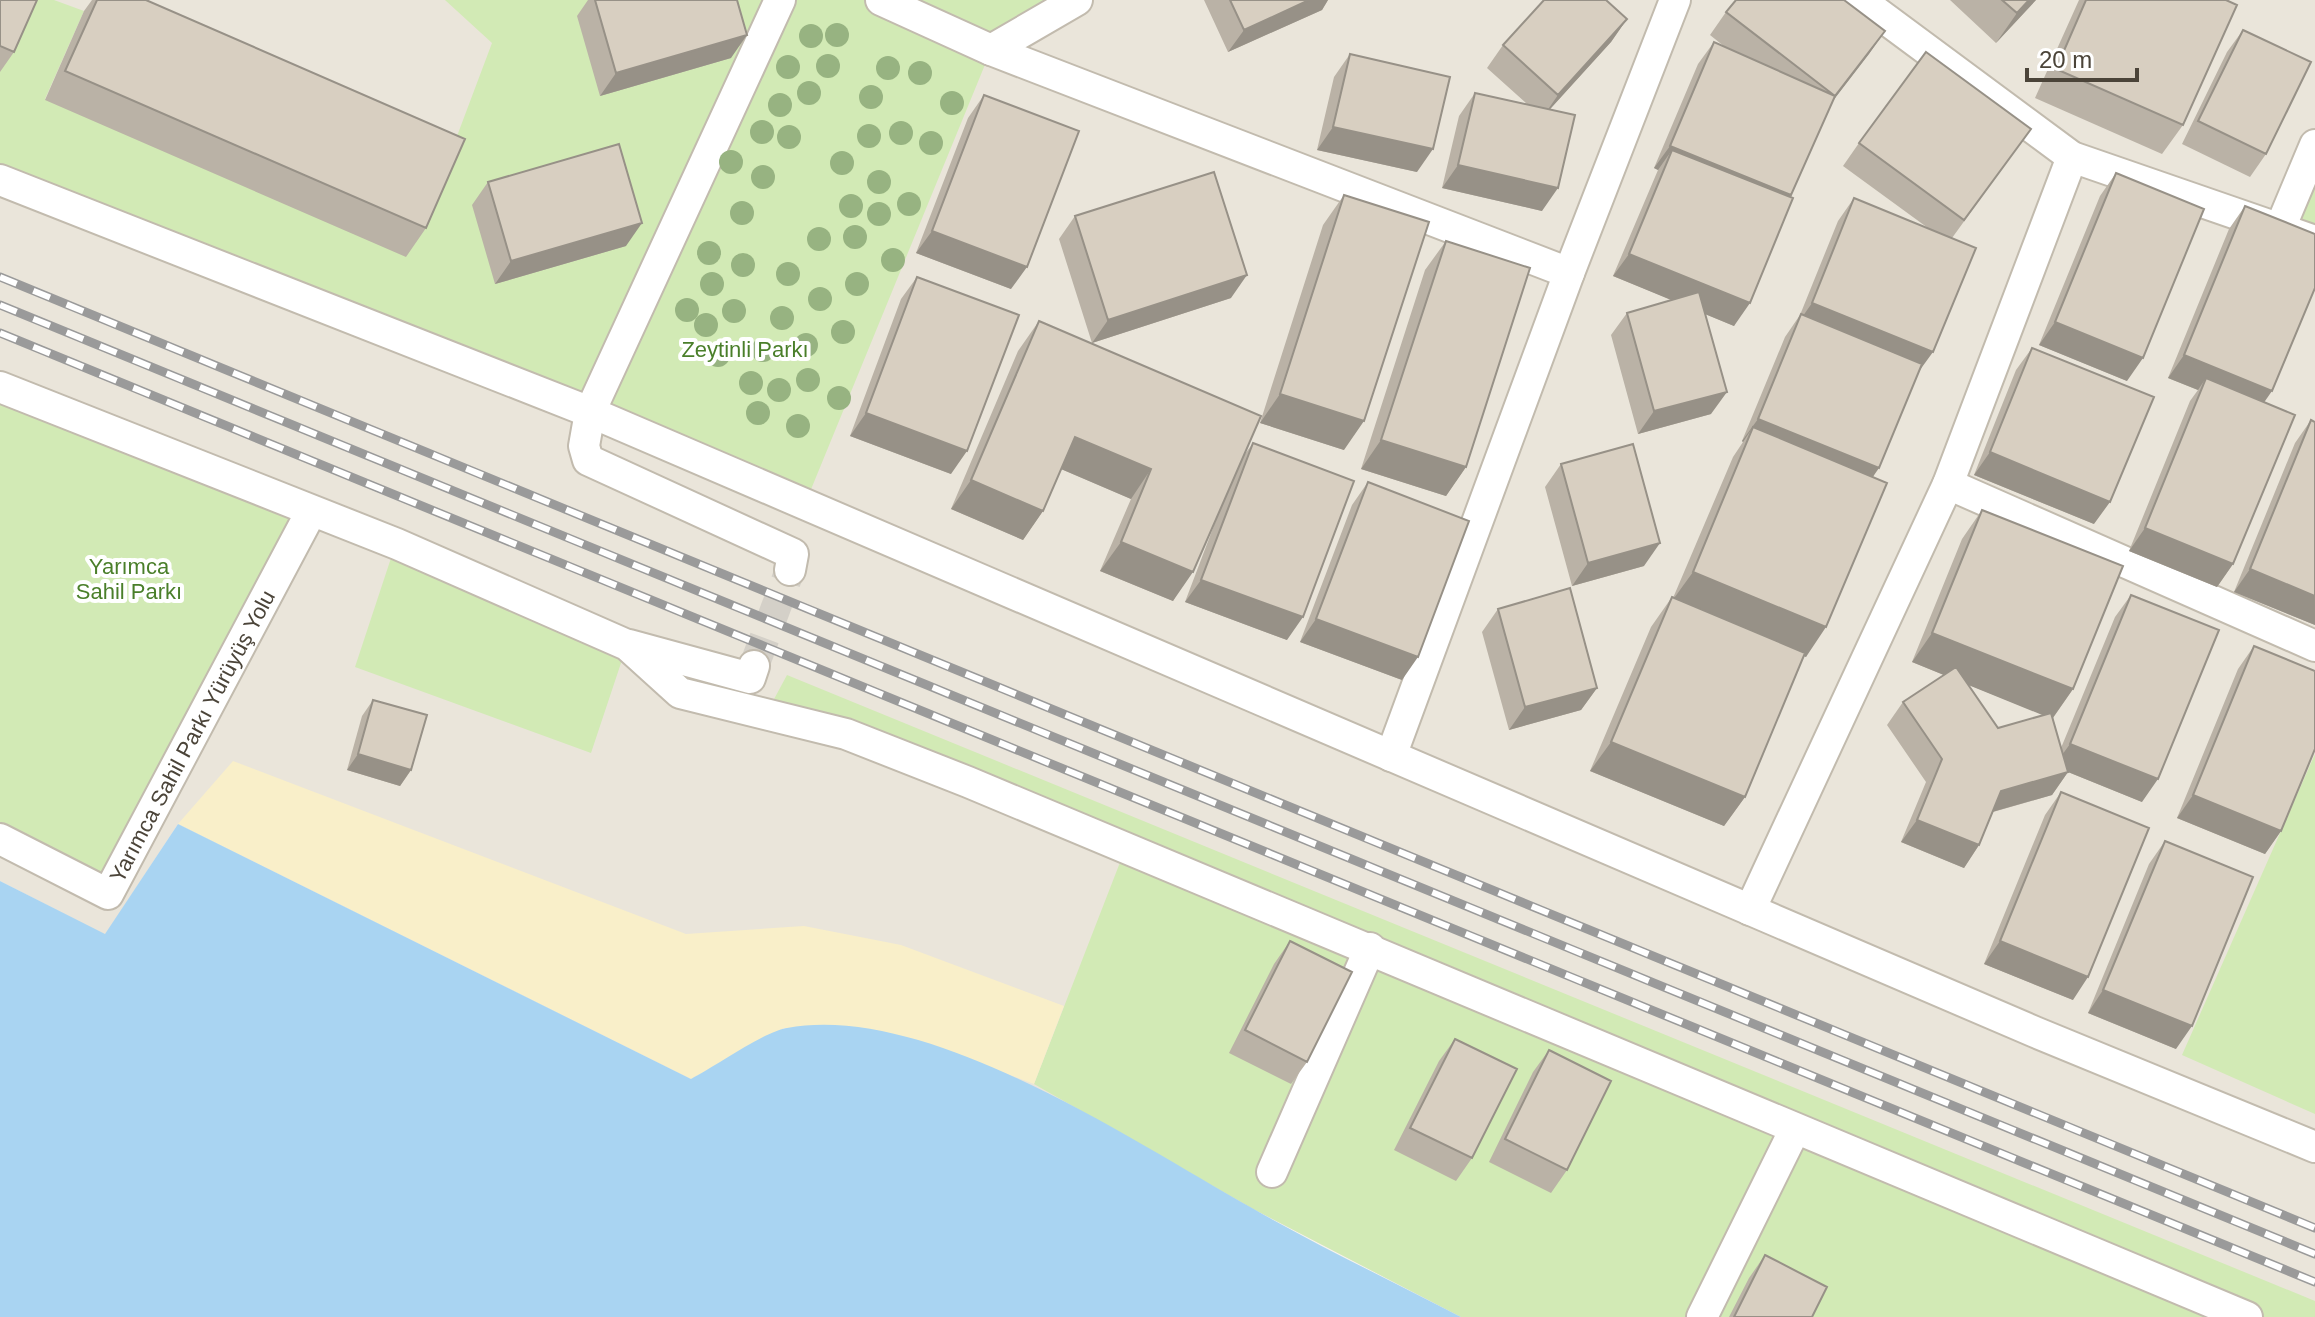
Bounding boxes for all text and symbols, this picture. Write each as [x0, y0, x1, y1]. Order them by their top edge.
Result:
scale bar [2027, 32, 2137, 82]
text: 20 m [2039, 46, 2092, 73]
park label: Zeytinli Parkı [681, 337, 809, 362]
park label: Yarımca Sahil Parkı [76, 554, 182, 604]
street label: Yarımca Sahil Parkı Yürüyüş Yolu [105, 586, 280, 887]

